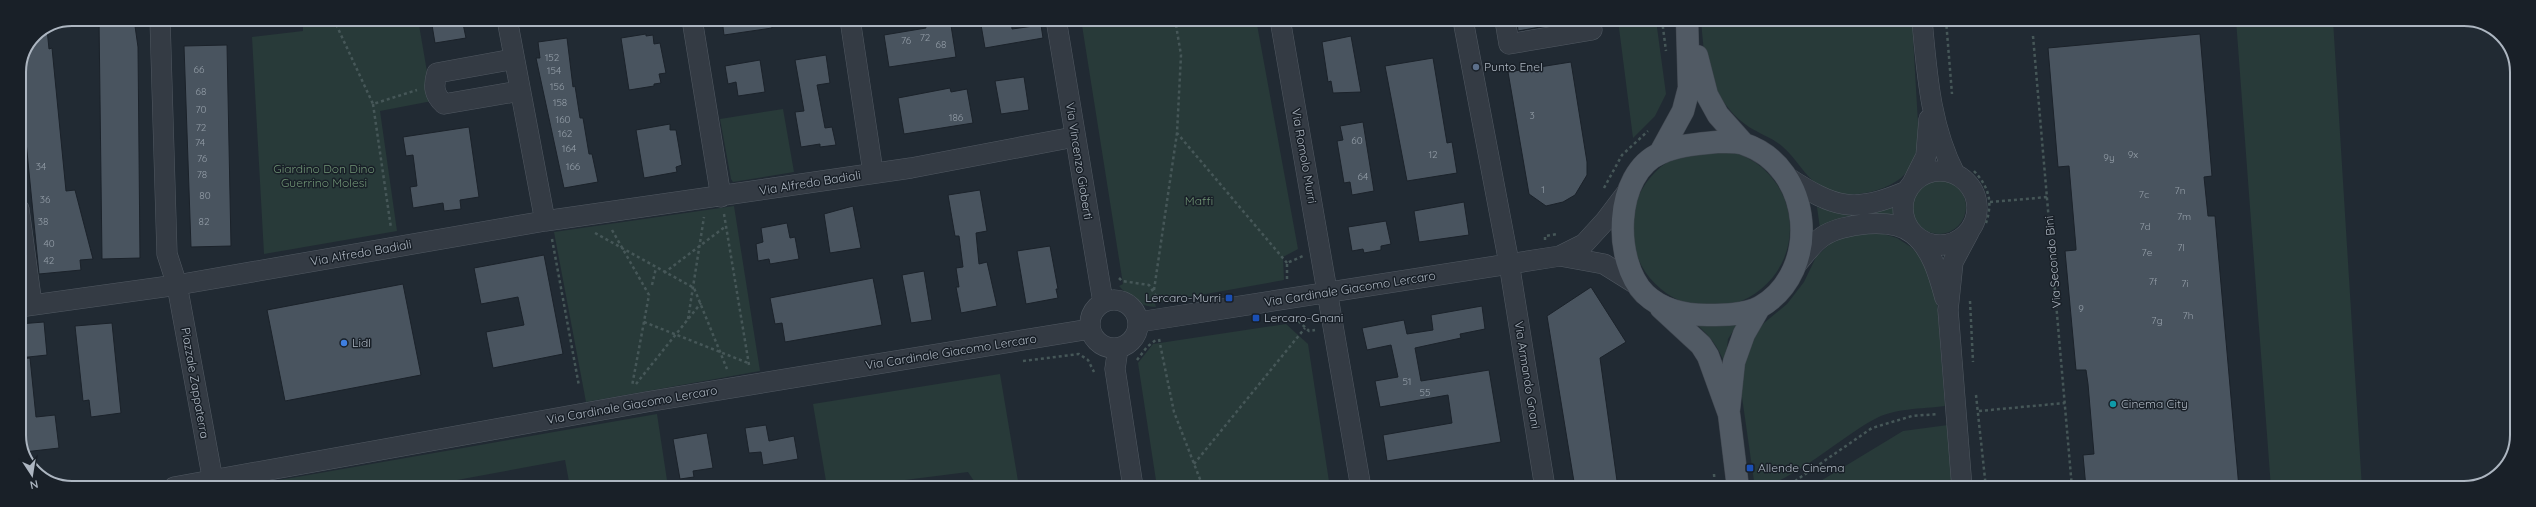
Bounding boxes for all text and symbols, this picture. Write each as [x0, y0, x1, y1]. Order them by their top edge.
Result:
house number: 72 [920, 31, 931, 44]
house number: 76 [901, 34, 912, 47]
house number: 68 [936, 38, 946, 51]
house number: 152 [545, 51, 560, 64]
place label: Punto Enel [1484, 59, 1543, 74]
marker: Punto Enel [1471, 62, 1481, 72]
house number: 66 [194, 63, 205, 76]
house number: 154 [547, 64, 561, 77]
house number: 156 [550, 80, 565, 93]
house number: 68 [196, 85, 206, 98]
house number: 158 [553, 96, 567, 109]
street label: Via Vincenzo Gioberti [1063, 101, 1096, 220]
house number: 70 [195, 103, 207, 116]
street label: Via Romolo Murri [1289, 107, 1320, 205]
house number: 3 [1529, 109, 1535, 122]
house number: 186 [949, 111, 964, 124]
house number: 160 [555, 113, 571, 126]
house number: 72 [196, 121, 207, 134]
house number: 162 [558, 127, 573, 140]
house number: 60 [1351, 134, 1363, 147]
house number: 74 [195, 136, 205, 149]
house number: 164 [562, 142, 576, 155]
house number: 12 [1428, 148, 1438, 161]
house number: 9x [2128, 148, 2138, 161]
house number: 9y [2103, 151, 2115, 164]
house number: 76 [197, 152, 208, 165]
house number: 34 [36, 160, 46, 173]
house number: 166 [566, 160, 581, 173]
park label: Giardino Don Dino Guerrino Molesi [273, 161, 375, 190]
street label: Via Alfredo Badiali [758, 167, 862, 198]
house number: 78 [197, 168, 207, 181]
house number: 64 [1358, 170, 1368, 183]
house number: 1 [1541, 183, 1545, 196]
house number: 7n [2175, 184, 2185, 197]
house number: 7c [2139, 188, 2149, 201]
house number: 80 [199, 189, 211, 202]
house number: 36 [40, 193, 51, 206]
park label: Maffi [1185, 193, 1213, 208]
house number: 7m [2177, 210, 2191, 223]
house number: 38 [38, 215, 48, 228]
house number: 82 [199, 215, 210, 228]
street label: Via Secondo Bini [2041, 215, 2064, 309]
house number: 7d [2139, 220, 2151, 233]
street label: Via Alfredo Badiali [309, 236, 413, 269]
house number: 40 [43, 237, 55, 250]
house number: 7l [2177, 241, 2185, 254]
house number: 7e [2142, 246, 2153, 259]
house number: 42 [44, 254, 55, 267]
street label: Via Cardinale Giacomo Lercaro [1263, 268, 1437, 309]
house number: 7f [2149, 275, 2158, 288]
house number: 7i [2181, 277, 2189, 290]
place label: Lercaro-Murri [1145, 290, 1221, 305]
marker: Lercaro-Murri [1224, 293, 1234, 303]
house number: 9 [2078, 302, 2084, 315]
house number: 7h [2183, 309, 2193, 322]
place label: Lercaro-Gnani [1264, 310, 1343, 325]
marker: Lercaro-Gnani [1251, 313, 1261, 323]
house number: 7g [2151, 314, 2163, 327]
street label: Via Armando Gnani [1512, 320, 1543, 430]
street label: Piazzale Zappaterra [178, 326, 213, 440]
street label: Via Cardinale Giacomo Lercaro [864, 331, 1038, 372]
place label: Lidl [352, 335, 371, 350]
marker: Lidl [339, 338, 349, 348]
house number: 51 [1402, 375, 1412, 388]
street label: Via Cardinale Giacomo Lercaro [545, 382, 718, 427]
house number: 55 [1420, 386, 1430, 399]
place label: Cinema City [2121, 396, 2188, 411]
marker: Cinema City [2108, 399, 2118, 409]
north arrow [12, 455, 52, 495]
place label: Allende Cinema [1758, 460, 1845, 475]
marker: Allende Cinema [1745, 463, 1755, 473]
text: N [29, 477, 39, 492]

